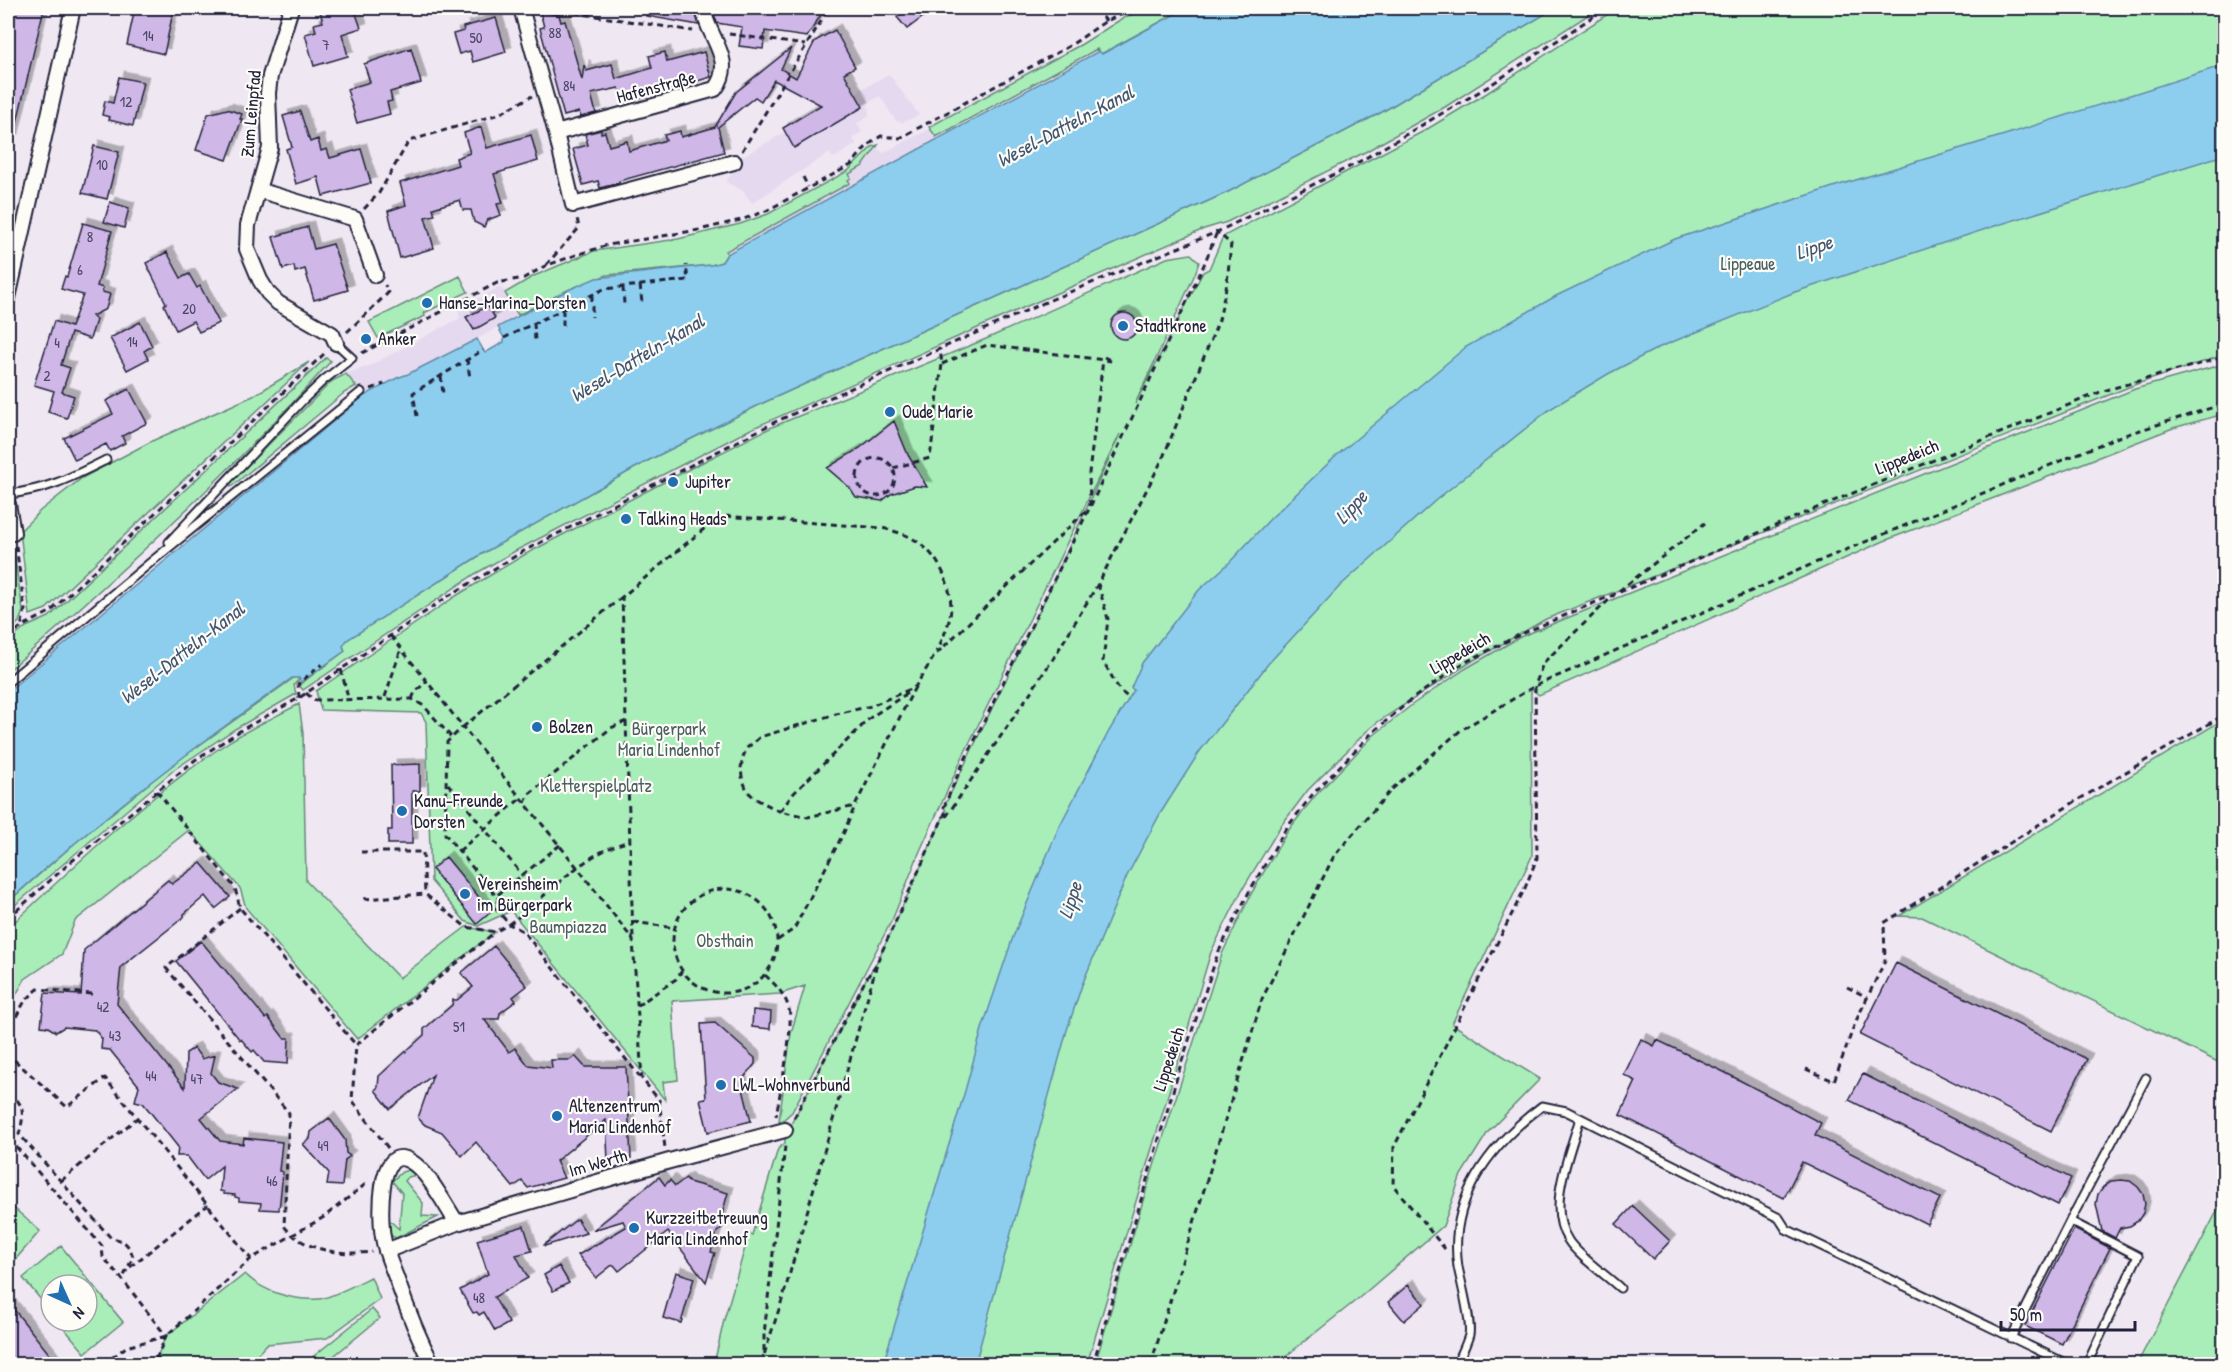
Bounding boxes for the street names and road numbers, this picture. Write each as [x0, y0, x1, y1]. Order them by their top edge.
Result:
street label: Hafenstraße [613, 64, 698, 109]
street label: Zum Leinpfad [234, 70, 267, 158]
street label: Lippedeich [1872, 432, 1943, 480]
street label: Lippedeich [1425, 625, 1495, 680]
street label: Lippedeich [1146, 1023, 1191, 1094]
street label: Im Werth [566, 1142, 630, 1183]

